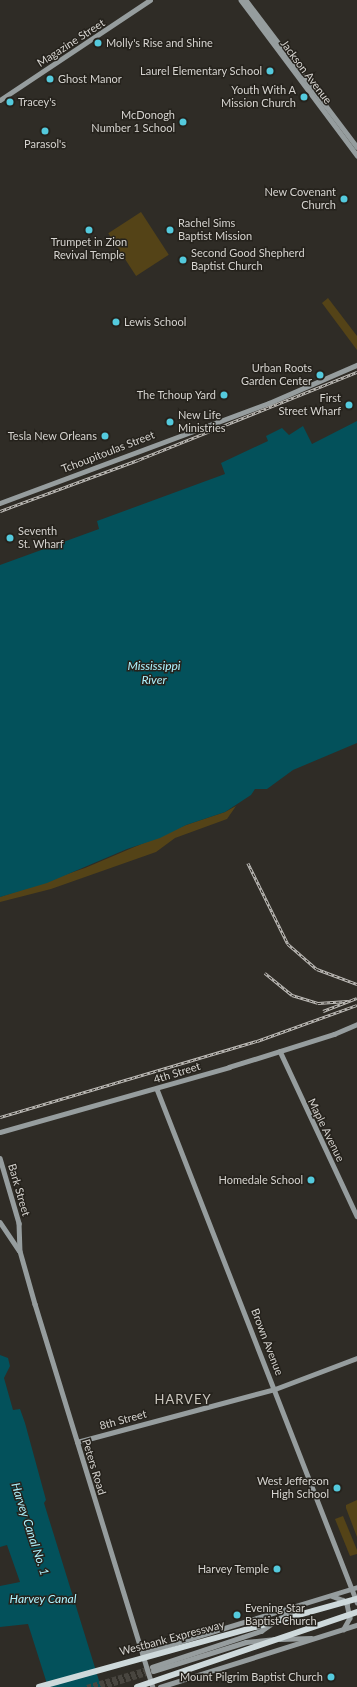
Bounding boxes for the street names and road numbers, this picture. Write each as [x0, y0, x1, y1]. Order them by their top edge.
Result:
street label: Magazine Street [35, 16, 107, 70]
street label: Jackson Avenue [278, 37, 334, 107]
street label: Tchoupitoulas Street [60, 428, 156, 476]
street label: 4th Street [152, 1060, 202, 1086]
street label: Maple Avenue [305, 1096, 347, 1164]
street label: Bark Street [5, 1162, 33, 1218]
street label: Brown Avenue [248, 1307, 286, 1377]
street label: 8th Street [98, 1407, 148, 1433]
street label: Peters Road [79, 1437, 109, 1497]
street label: Westbank Expressway [118, 1618, 226, 1658]

